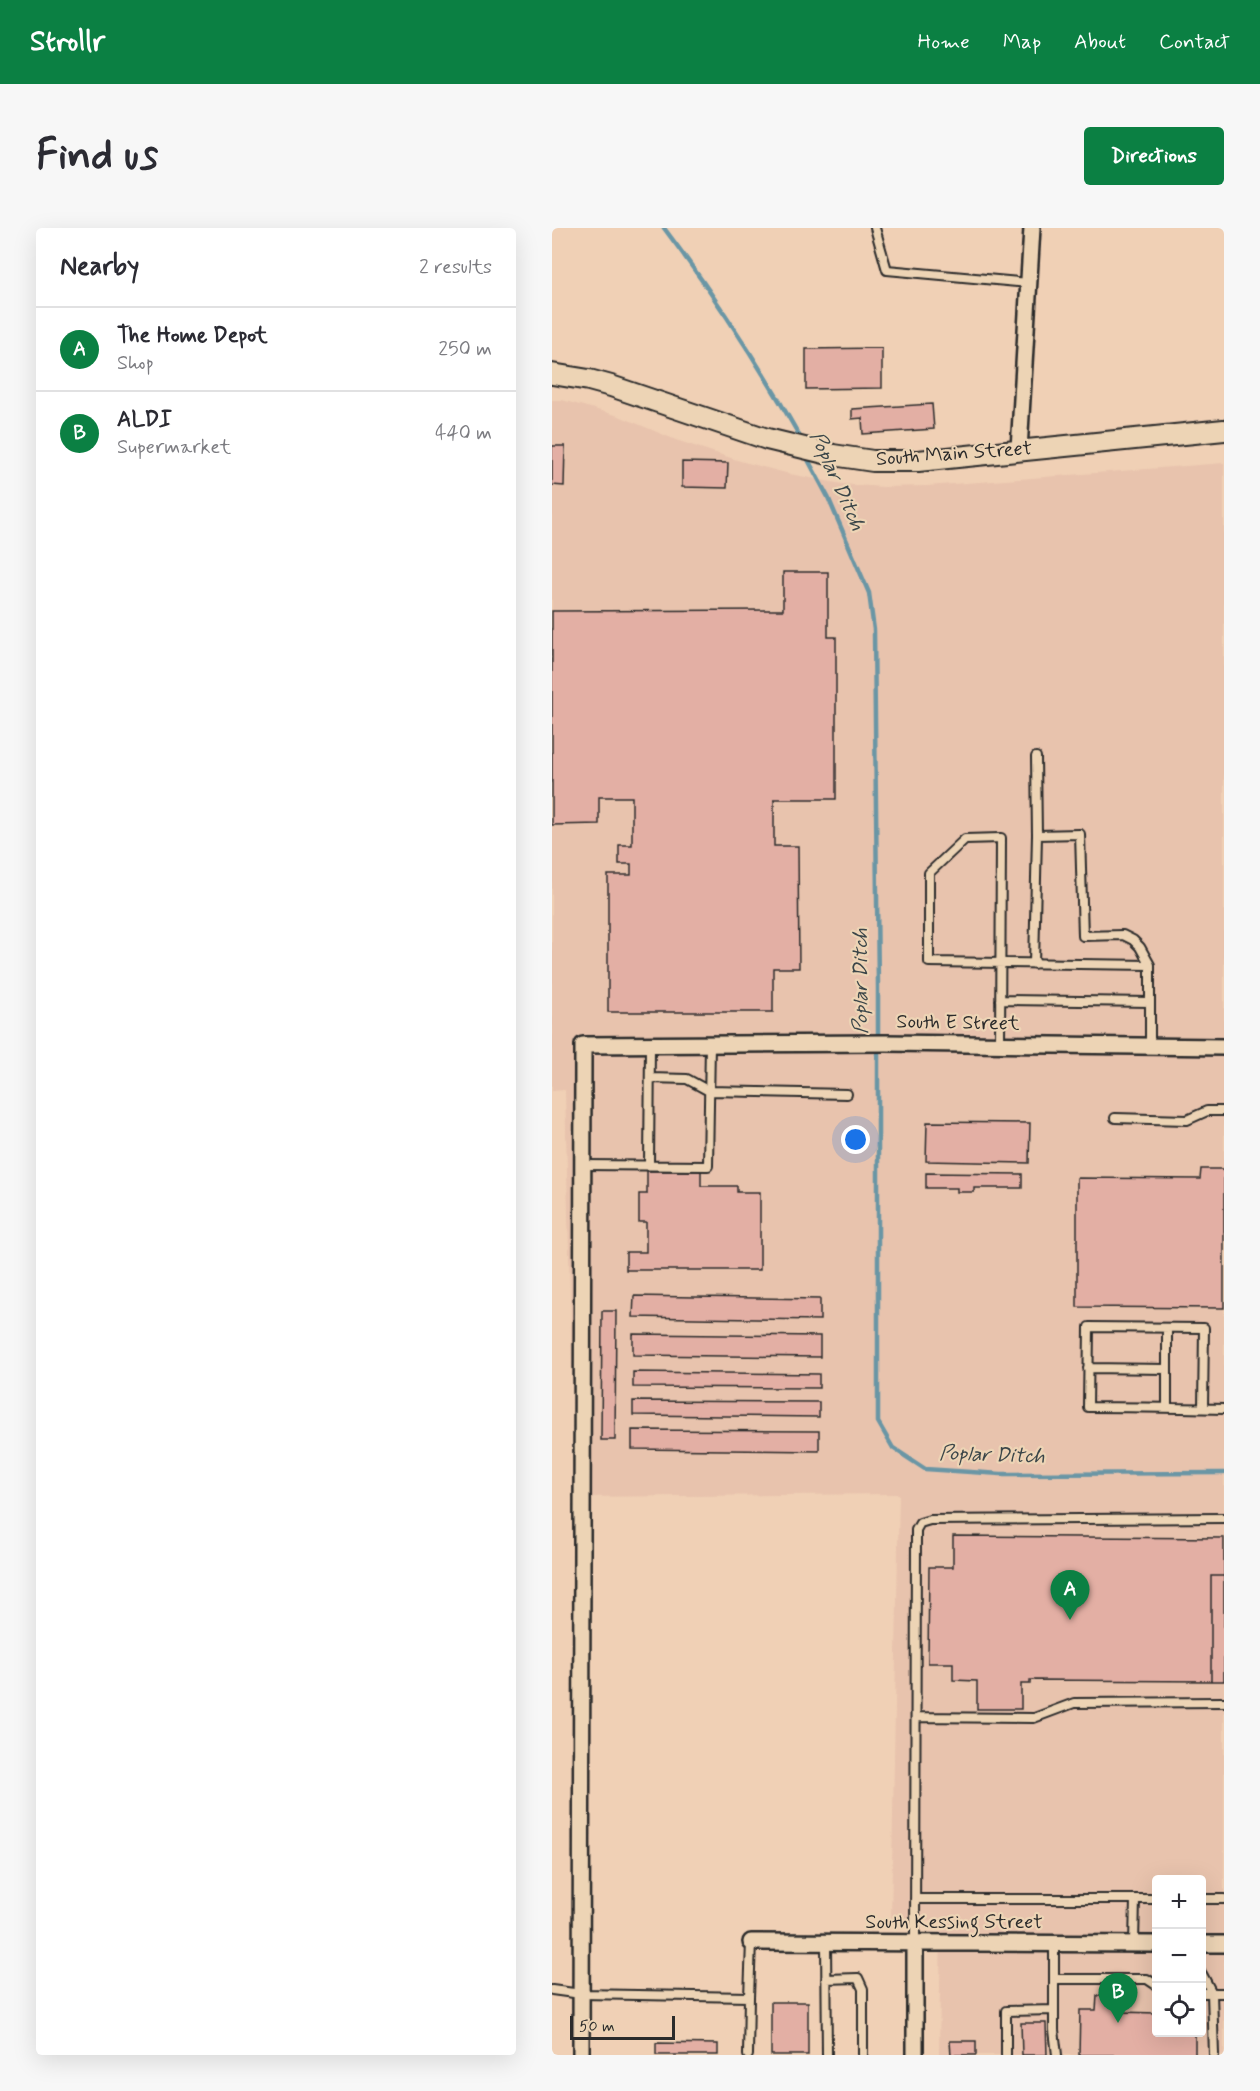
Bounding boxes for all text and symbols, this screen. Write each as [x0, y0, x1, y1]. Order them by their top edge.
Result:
text: Strollr [30, 24, 105, 61]
text: Home [918, 28, 970, 56]
text: Map [1003, 28, 1041, 56]
text: About [1074, 28, 1126, 56]
text: Contact [1159, 28, 1230, 56]
button: Directions [1084, 127, 1224, 185]
text: Find us [36, 129, 158, 184]
text: Nearby [60, 250, 139, 284]
text: 2 results [419, 254, 492, 281]
text: The Home Depot [117, 322, 268, 350]
text: A [73, 336, 86, 363]
text: 250 m [438, 336, 492, 363]
text: Shop [117, 350, 154, 377]
text: ALDI [117, 406, 172, 434]
text: B [73, 420, 86, 447]
text: 440 m [435, 420, 492, 447]
water label: Poplar Ditch [803, 427, 871, 535]
text: Supermarket [117, 434, 231, 461]
street label: South Main Street [875, 435, 1033, 473]
water label: Poplar Ditch [847, 928, 875, 1034]
street label: South E Street [896, 1008, 1020, 1038]
your location [841, 1125, 870, 1154]
water label: Poplar Ditch [939, 1439, 1046, 1471]
pin: A [1050, 1570, 1090, 1620]
map controls [1152, 1875, 1206, 2037]
button: + [1152, 1875, 1206, 1929]
street label: South Kessing Street [865, 1909, 1043, 1938]
button: − [1152, 1929, 1206, 1983]
pin: B [1098, 1974, 1138, 2023]
button: locate [1152, 1983, 1206, 2037]
scale bar [570, 2013, 675, 2040]
text: 50 m [579, 2016, 615, 2037]

